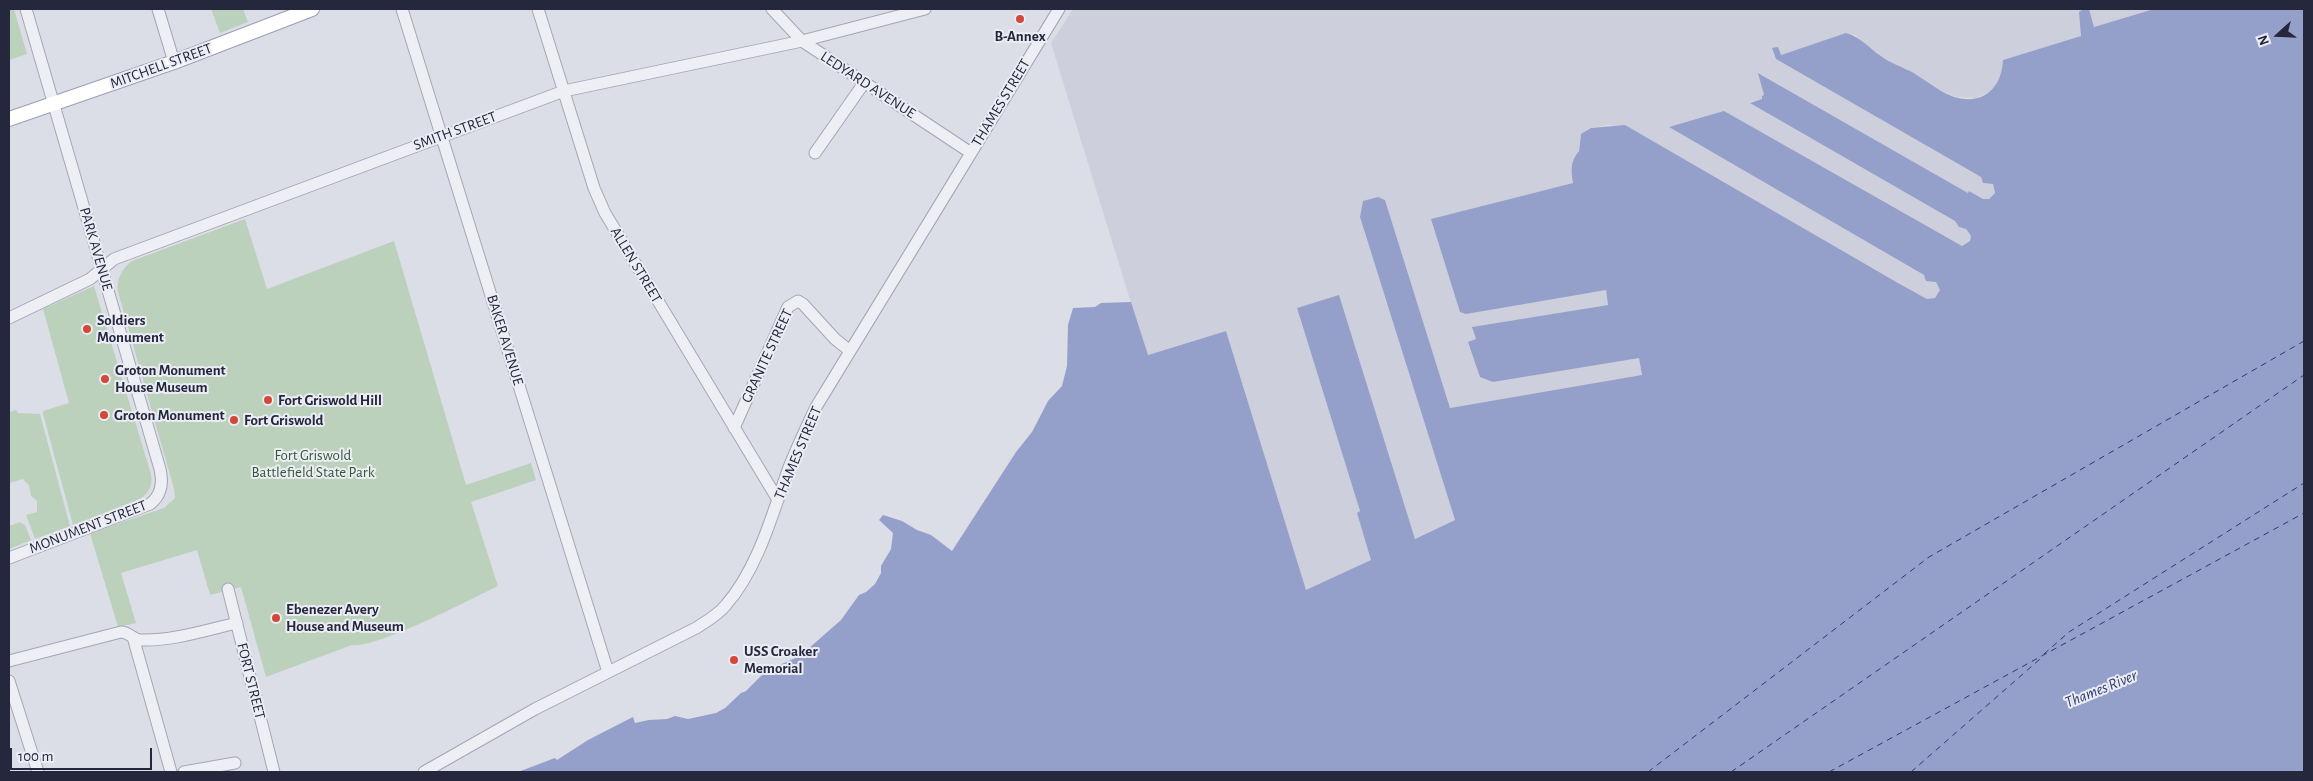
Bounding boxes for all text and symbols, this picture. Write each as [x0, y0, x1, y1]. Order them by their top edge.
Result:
north arrow [2253, 10, 2303, 60]
marker: B-Annex [1014, 13, 1026, 25]
place label: B-Annex [994, 27, 1046, 45]
text: N [2256, 33, 2272, 47]
street label: MITCHELL STREET [108, 39, 214, 93]
street label: LEDYARD AVENUE [817, 48, 919, 122]
street label: THAMES STREET [968, 56, 1034, 150]
street label: SMITH STREET [411, 108, 499, 154]
street label: PARK AVENUE [76, 205, 116, 293]
street label: ALLEN STREET [606, 224, 666, 306]
street label: BAKER AVENUE [483, 292, 527, 388]
street label: GRANITE STREET [737, 306, 797, 406]
place label: Soldiers Monument [97, 311, 164, 346]
marker: Soldiers Monument [81, 323, 93, 335]
place label: Groton Monument House Museum [115, 361, 226, 396]
marker: Groton Monument House Museum [99, 373, 111, 385]
place label: Fort Griswold Hill [278, 391, 382, 409]
marker: Fort Griswold Hill [262, 394, 274, 406]
street label: THAMES STREET [770, 404, 826, 502]
place label: Groton Monument [114, 406, 225, 424]
marker: Groton Monument [98, 409, 110, 421]
place label: Fort Griswold [244, 411, 323, 429]
marker: Fort Griswold [228, 414, 240, 426]
park label: Fort Griswold Battlefield State Park [251, 446, 375, 481]
street label: MONUMENT STREET [27, 496, 149, 558]
place label: Ebenezer Avery House and Museum [286, 600, 404, 635]
marker: Ebenezer Avery House and Museum [270, 612, 282, 624]
street label: FORT STREET [233, 641, 269, 721]
place label: USS Croaker Memorial [744, 642, 818, 677]
marker: USS Croaker Memorial [728, 654, 740, 666]
water label: Thames River [2062, 666, 2140, 712]
scale bar [12, 738, 155, 770]
text: 100 m [18, 749, 53, 764]

